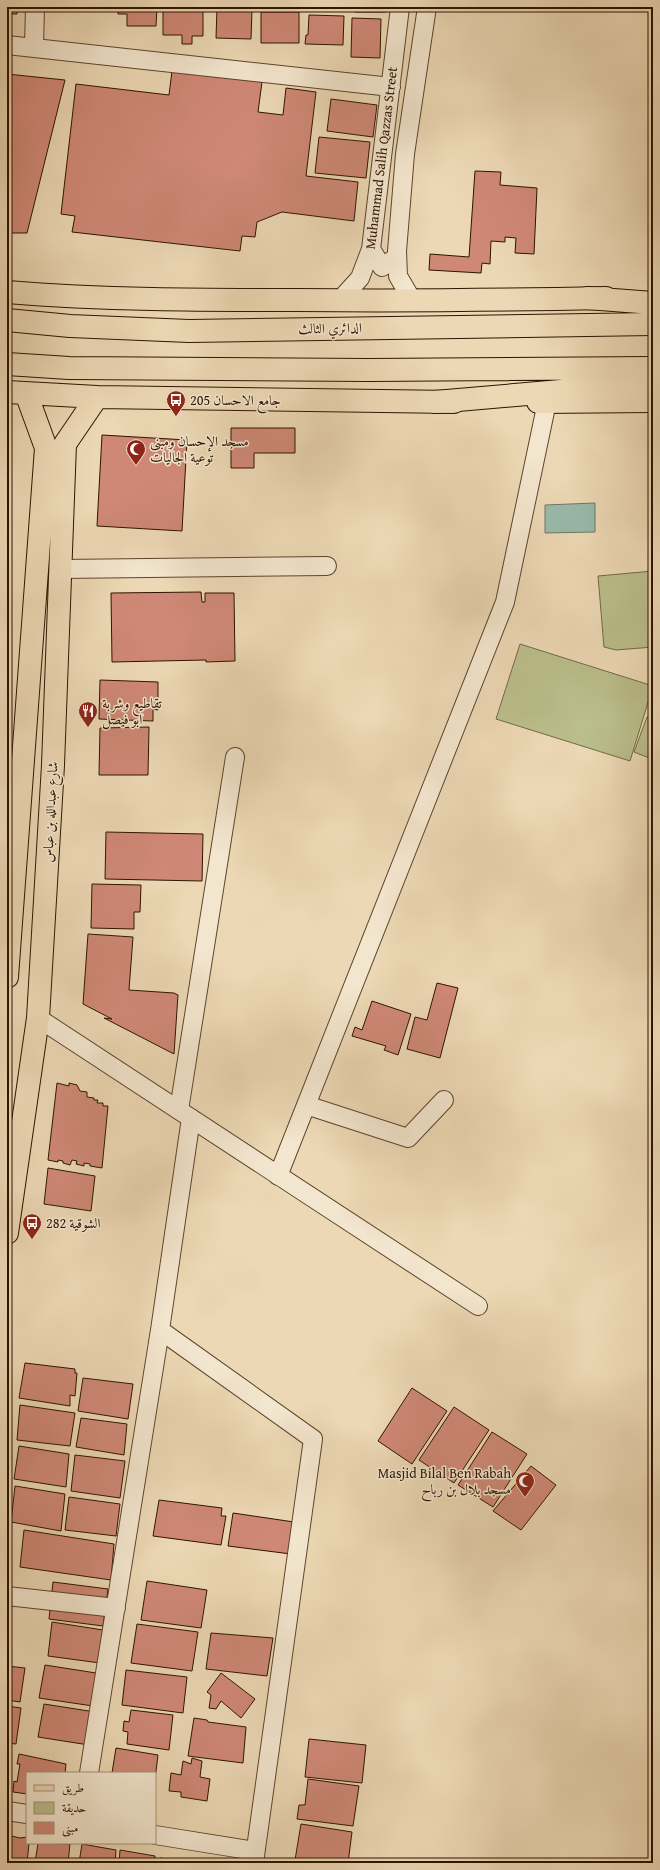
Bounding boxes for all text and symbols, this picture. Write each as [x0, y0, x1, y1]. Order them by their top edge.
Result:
street label: Muhammad Salih Qazzas Street [360, 65, 402, 250]
street label: الدائري الثالث [298, 317, 362, 341]
bus stop icon: جامع الاحسان 205 [165, 389, 187, 417]
place label: جامع الاحسان 205 [190, 390, 281, 414]
place label: مسجد الإحسان ومبنى توعية الجاليات [150, 431, 249, 467]
mosque icon: مسجد الإحسان ومبنى توعية الجاليات [125, 438, 147, 466]
place label: تقاطيع وشربة ابو فيصل [102, 693, 162, 730]
restaurant icon: تقاطيع وشربة ابو فيصل [77, 700, 99, 728]
street label: شارع عبدالله بن عباس [37, 761, 65, 863]
bus stop icon: الشوقية 282 [21, 1212, 43, 1240]
place label: الشوقية 282 [46, 1213, 100, 1233]
place label: Masjid Bilal Ben Rabah مسجد بلال بن رباح [378, 1463, 511, 1502]
mosque icon: Masjid Bilal Ben Rabah مسجد بلال بن رباح [514, 1470, 536, 1498]
legend [26, 1772, 156, 1844]
text: طريق [62, 1779, 84, 1796]
text: حديقة [62, 1799, 86, 1816]
text: مبنى [62, 1819, 78, 1837]

